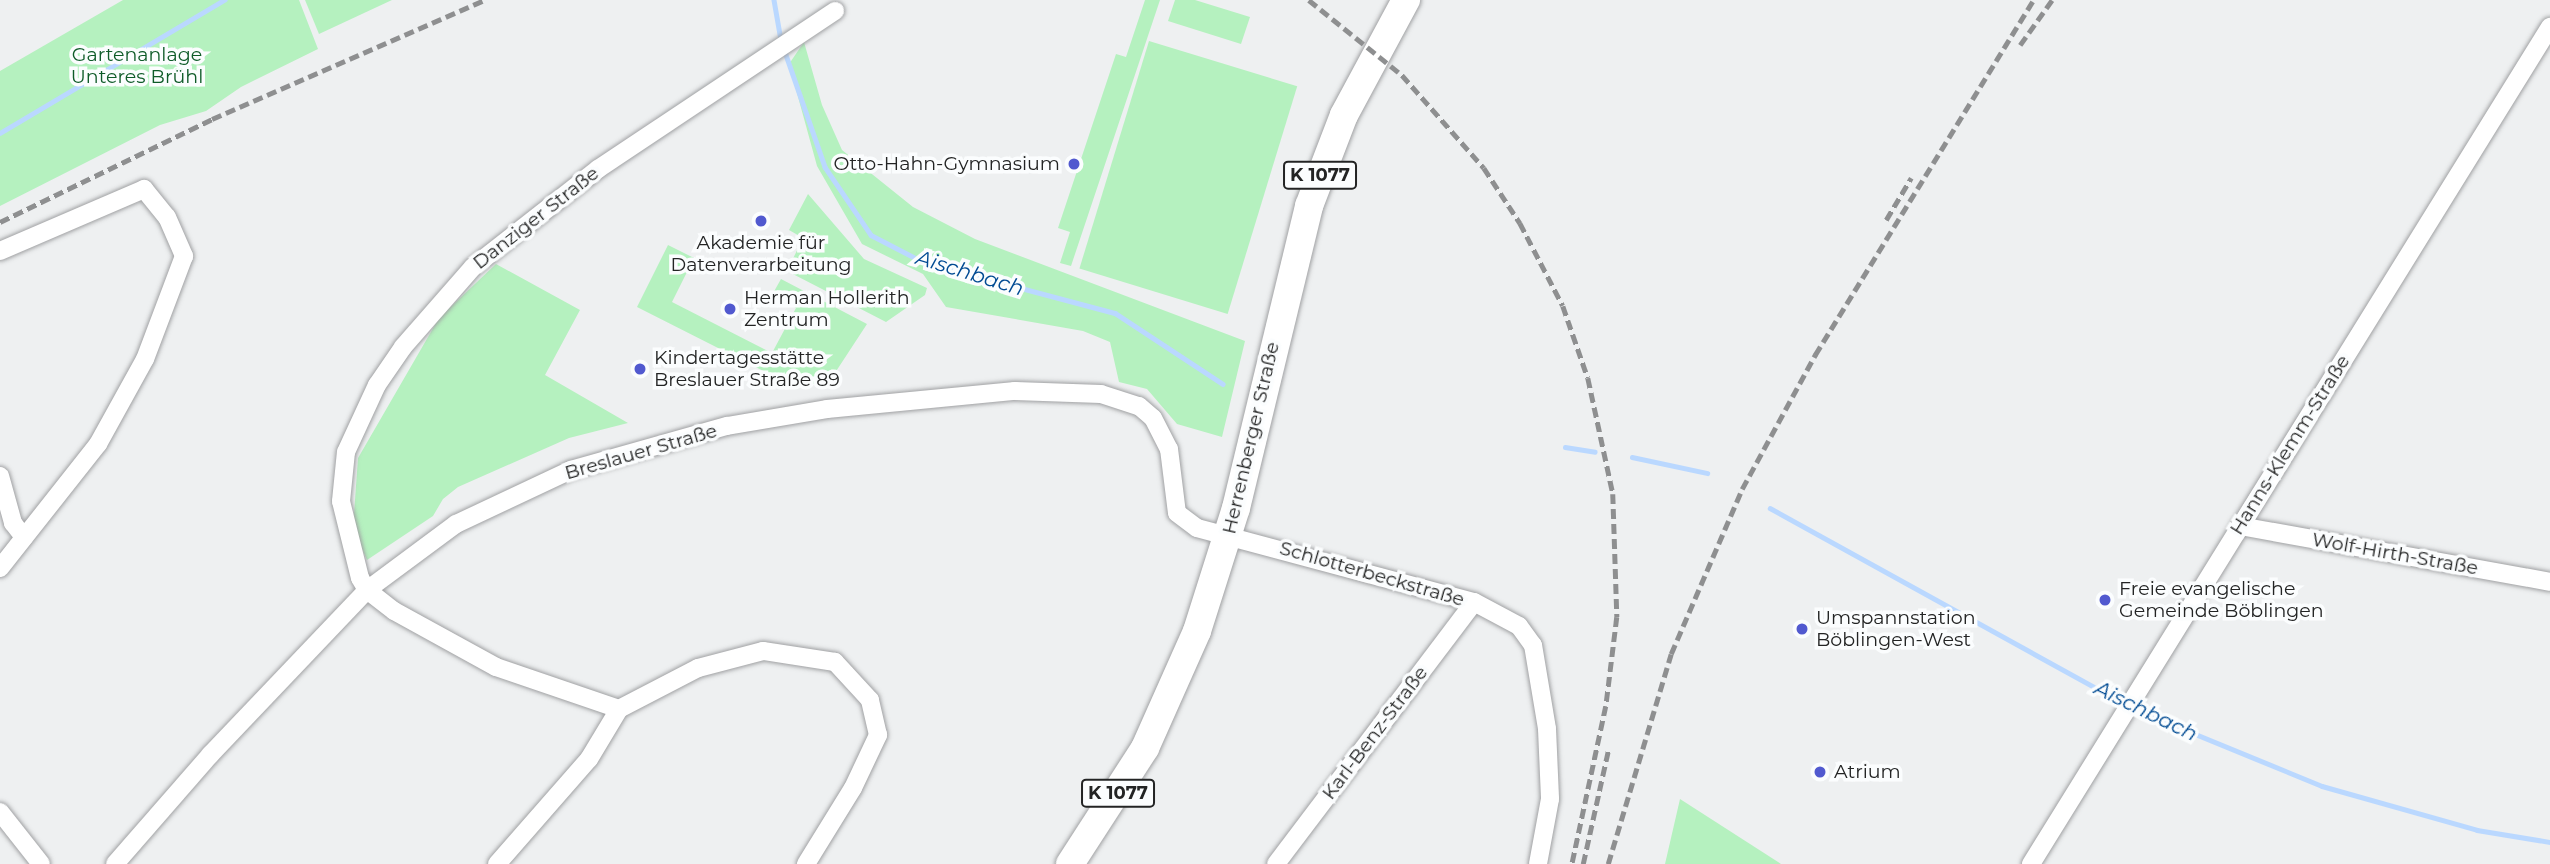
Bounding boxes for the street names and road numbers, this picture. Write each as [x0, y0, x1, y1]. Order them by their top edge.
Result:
road number: K 1077 [1282, 160, 1358, 190]
street label: Danziger Straße [469, 162, 603, 274]
street label: Herrenberger Straße [1218, 340, 1284, 536]
street label: Hanns-Klemm-Straße [2225, 351, 2355, 539]
street label: Breslauer Straße [562, 419, 720, 485]
street label: Wolf-Hirth-Straße [2310, 528, 2480, 580]
street label: Schlotterbeckstraße [1277, 537, 1467, 611]
street label: Karl-Benz-Straße [1317, 662, 1433, 804]
road number: K 1077 [1080, 778, 1156, 808]

